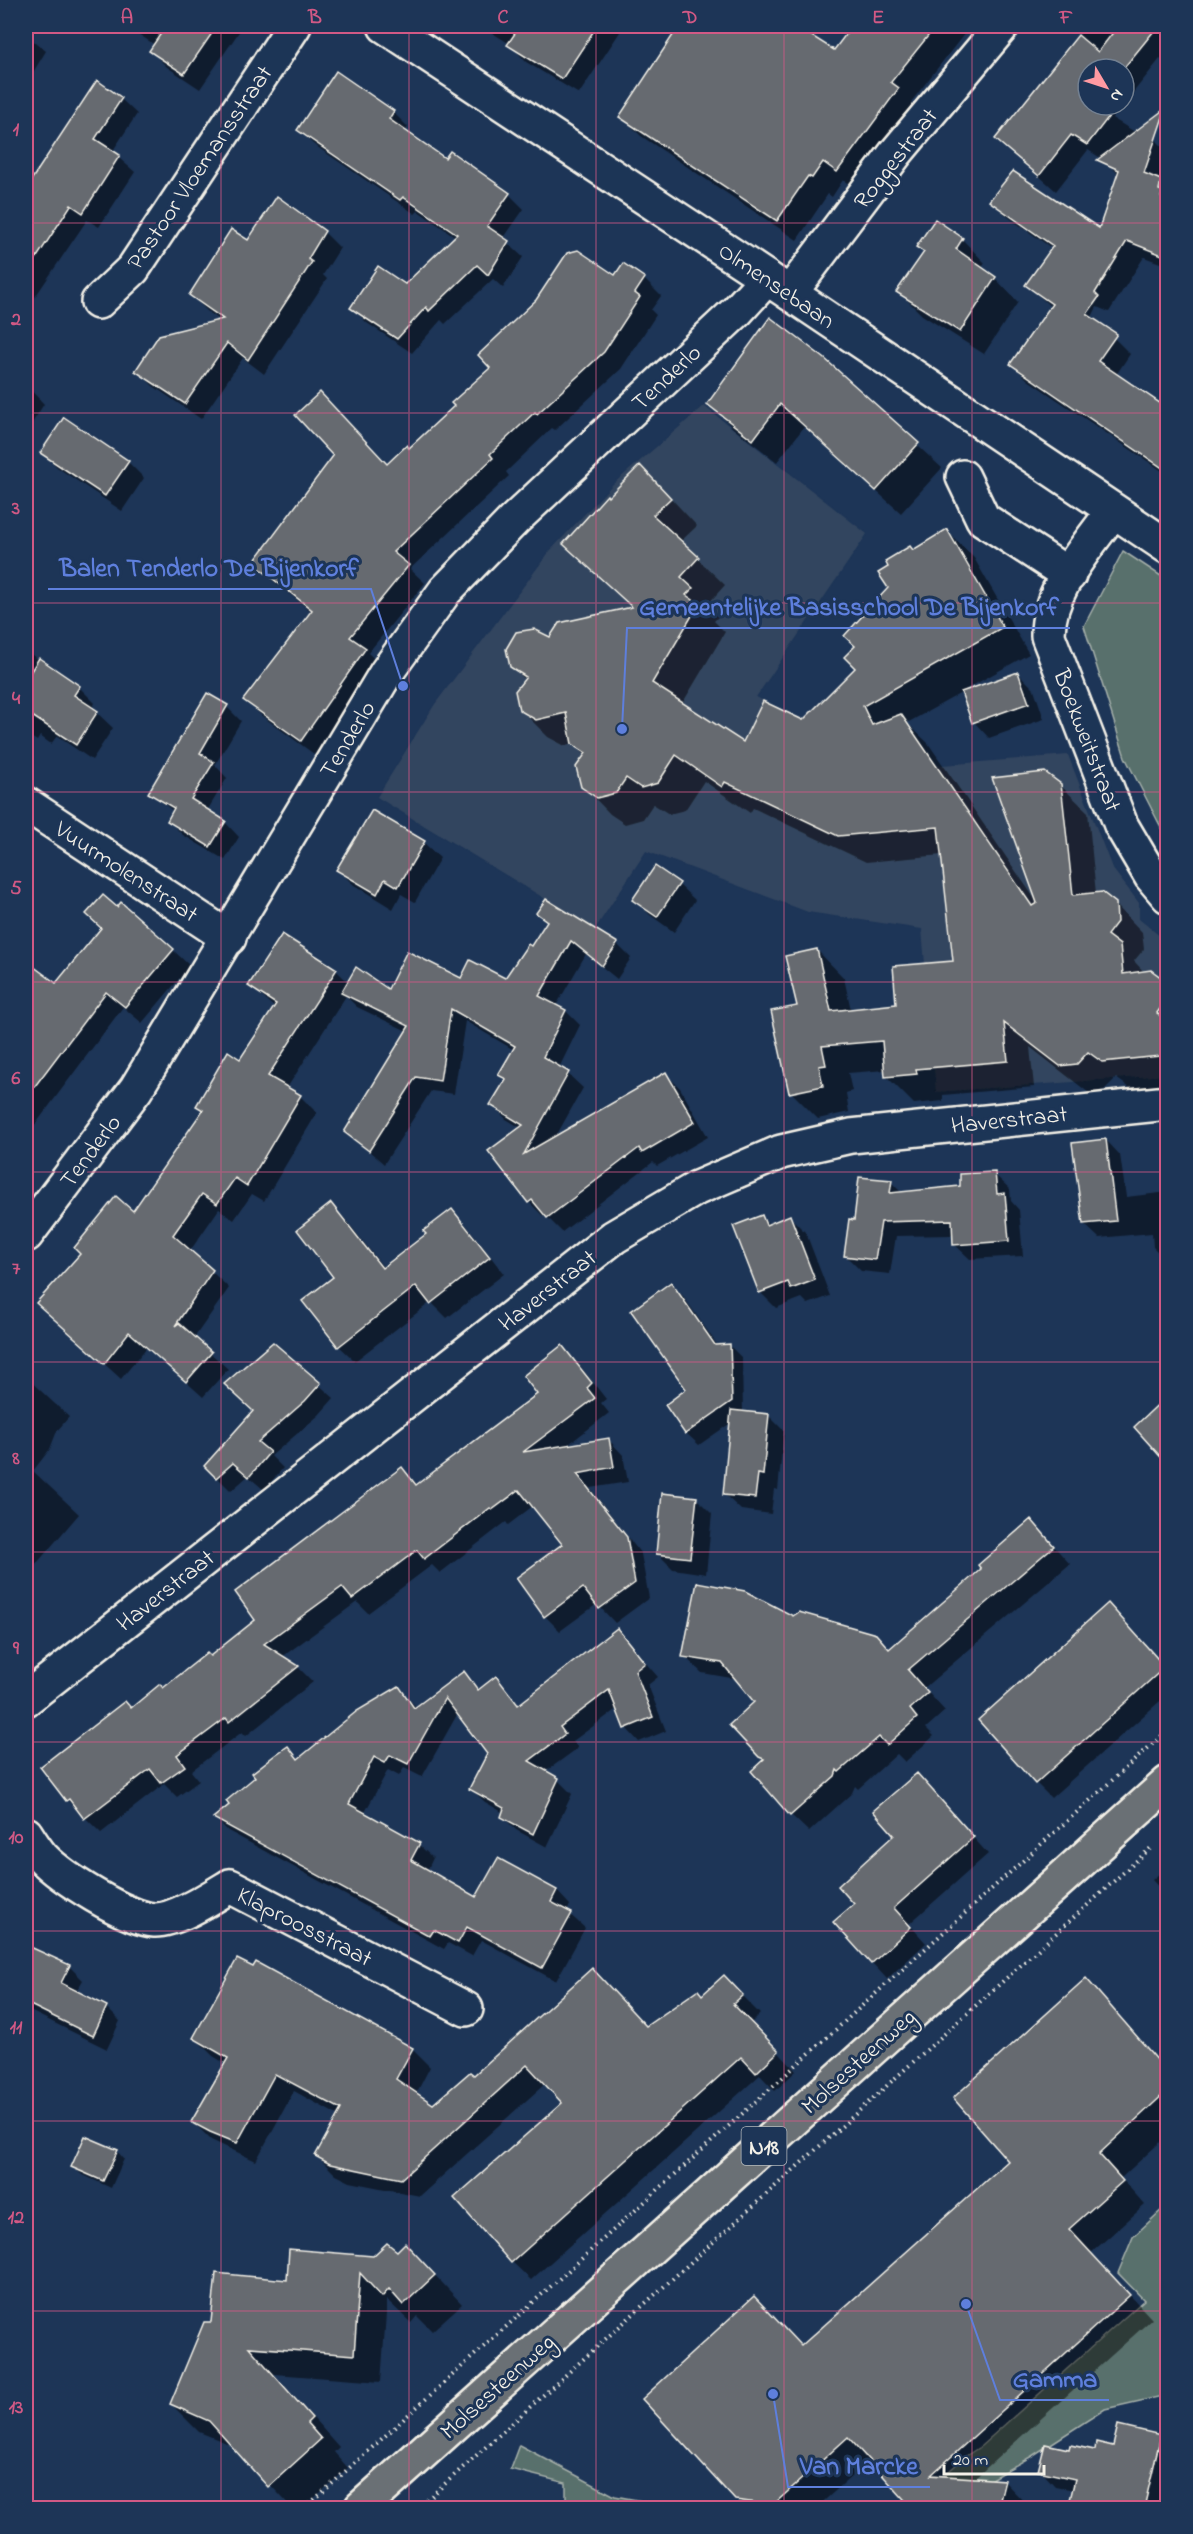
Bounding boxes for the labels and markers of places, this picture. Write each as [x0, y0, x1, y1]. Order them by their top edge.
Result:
callout: Balen Tenderlo De Bijenkorf [48, 545, 371, 589]
callout: Gemeentelijke Basisschool De Bijenkorf [627, 584, 1070, 628]
callout: Gamma [1000, 2356, 1109, 2400]
callout: Van Marcke [788, 2443, 930, 2487]

